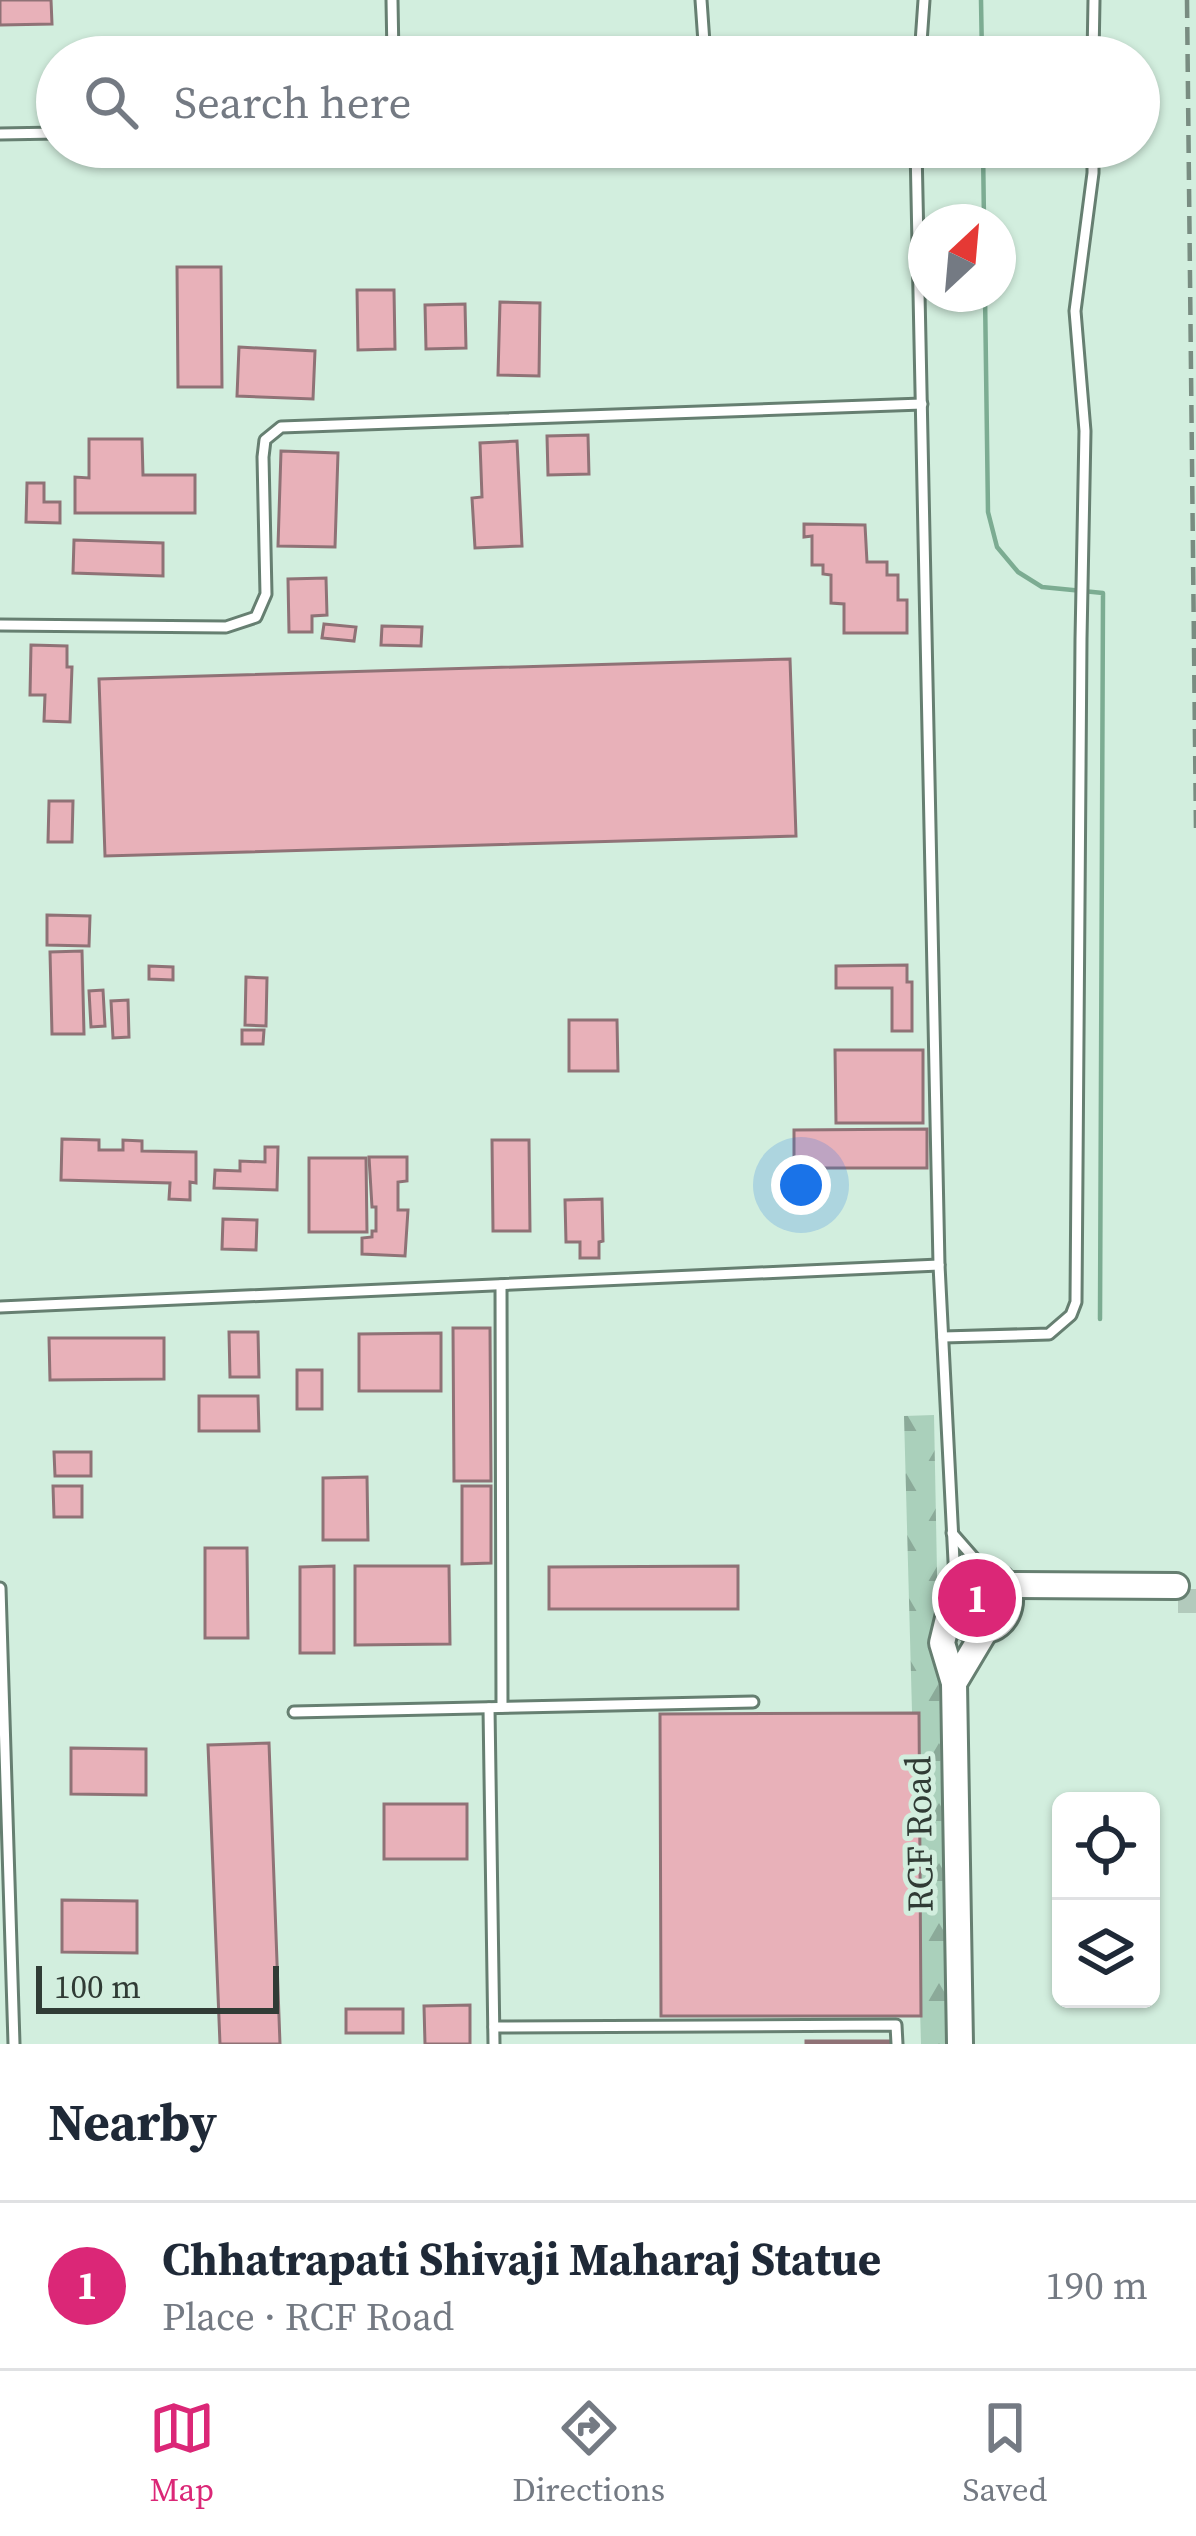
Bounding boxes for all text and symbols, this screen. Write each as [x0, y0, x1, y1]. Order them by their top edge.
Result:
search box [36, 36, 1160, 168]
icon: search [78, 69, 144, 135]
text: Search here [174, 71, 411, 133]
north arrow [908, 204, 1016, 312]
your location [771, 1155, 831, 1215]
pin: 1 [938, 1553, 1016, 1643]
street label: RCF Road [893, 1755, 945, 1913]
map controls [1052, 1792, 1160, 2008]
button: locate [1052, 1792, 1160, 1900]
button: layers [1052, 1900, 1160, 2008]
scale bar [36, 1960, 279, 2013]
text: 100 m [54, 1964, 141, 2009]
text: Nearby [48, 2087, 217, 2157]
text: Chhatrapati Shivaji Maharaj Statue [162, 2228, 881, 2290]
text: 1 [76, 2259, 98, 2312]
text: 190 m [1045, 2259, 1148, 2312]
text: Place · RCF Road [162, 2290, 454, 2343]
tab: Map [149, 2395, 215, 2512]
tab: Directions [512, 2395, 665, 2512]
tab: Saved [963, 2395, 1047, 2512]

